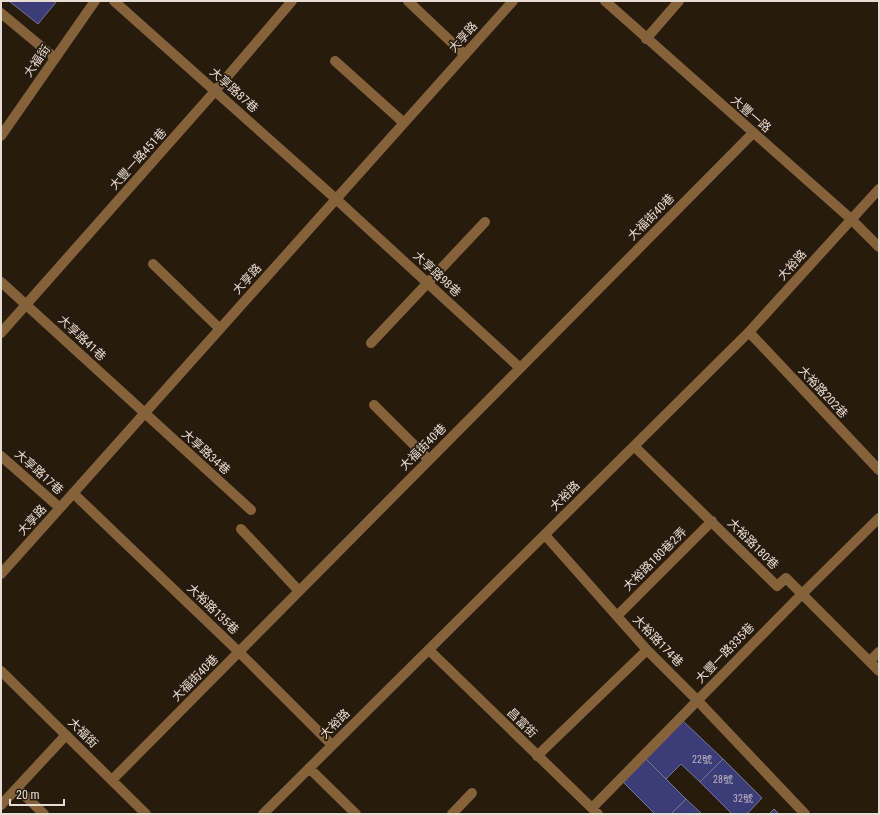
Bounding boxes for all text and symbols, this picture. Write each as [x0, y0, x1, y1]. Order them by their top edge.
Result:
street label: 大享路 [446, 19, 480, 55]
street label: 大福街 [21, 42, 53, 80]
street label: 大享路87巷 [207, 65, 261, 115]
street label: 大豐一路 [728, 93, 774, 135]
street label: 大豐一路451巷 [107, 125, 169, 193]
street label: 大福街40巷 [625, 191, 677, 243]
street label: 大裕路 [775, 247, 809, 283]
street label: 大享路98巷 [410, 248, 464, 300]
street label: 大享路 [230, 261, 264, 297]
street label: 大享路41巷 [55, 312, 109, 364]
street label: 大裕路202巷 [795, 363, 851, 421]
street label: 大福街40巷 [397, 421, 449, 473]
street label: 大享路34巷 [179, 427, 233, 477]
street label: 大享路17巷 [12, 447, 66, 497]
street label: 大裕路 [547, 478, 583, 514]
street label: 大享路 [15, 502, 49, 538]
street label: 大裕路180巷 [725, 516, 781, 572]
street label: 大裕路180巷2弄 [620, 524, 690, 594]
street label: 大裕路135巷 [184, 581, 242, 637]
street label: 大裕路174巷 [630, 612, 686, 670]
street label: 大豐一路335巷 [693, 620, 757, 686]
street label: 大福街40巷 [169, 652, 221, 704]
street label: 昌富街 [504, 705, 540, 741]
street label: 大裕路 [317, 706, 353, 742]
street label: 大福街 [65, 715, 101, 751]
house number: 22號 [692, 754, 712, 765]
house number: 28號 [713, 774, 733, 785]
scale bar [10, 781, 64, 807]
text: 20 m [16, 788, 40, 802]
house number: 32號 [733, 793, 753, 804]

